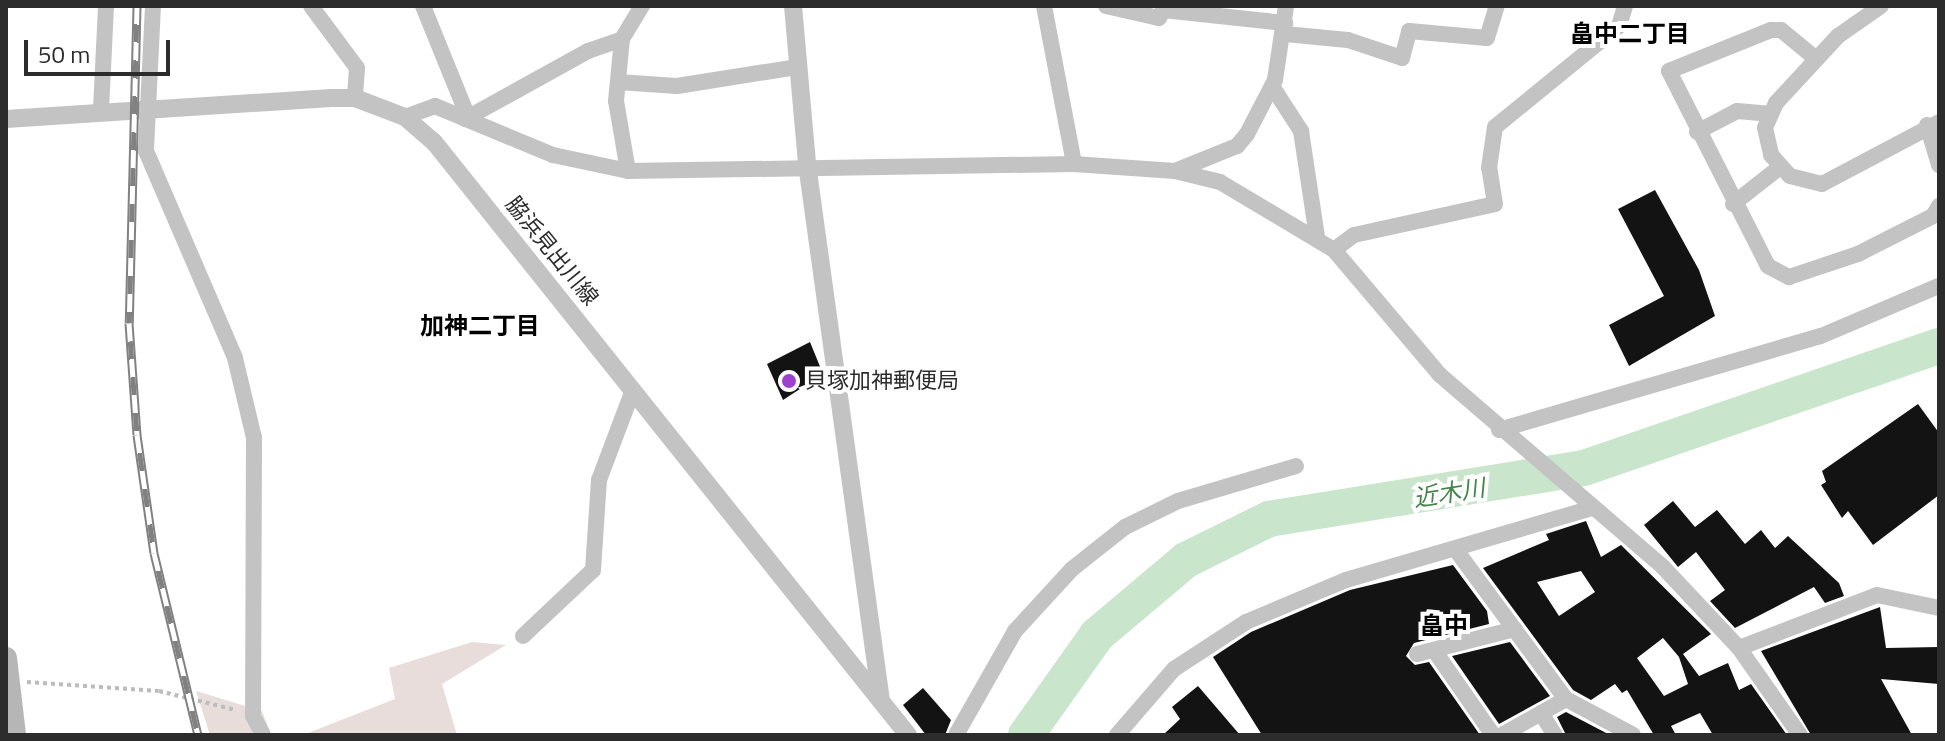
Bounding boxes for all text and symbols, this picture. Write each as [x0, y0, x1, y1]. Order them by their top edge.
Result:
district label: 畠中二丁目 [1570, 20, 1690, 48]
scale bar [28, 24, 174, 74]
text: 50 m [38, 36, 90, 72]
street label: 脇浜見出川線 [500, 191, 604, 311]
district label: 加神二丁目 [420, 312, 540, 340]
place label: 貝塚加神郵便局 [805, 368, 959, 394]
marker: 貝塚加神郵便局 [780, 372, 798, 390]
water label: 近木川 [1411, 473, 1487, 513]
district label: 畠中 [1420, 612, 1468, 640]

